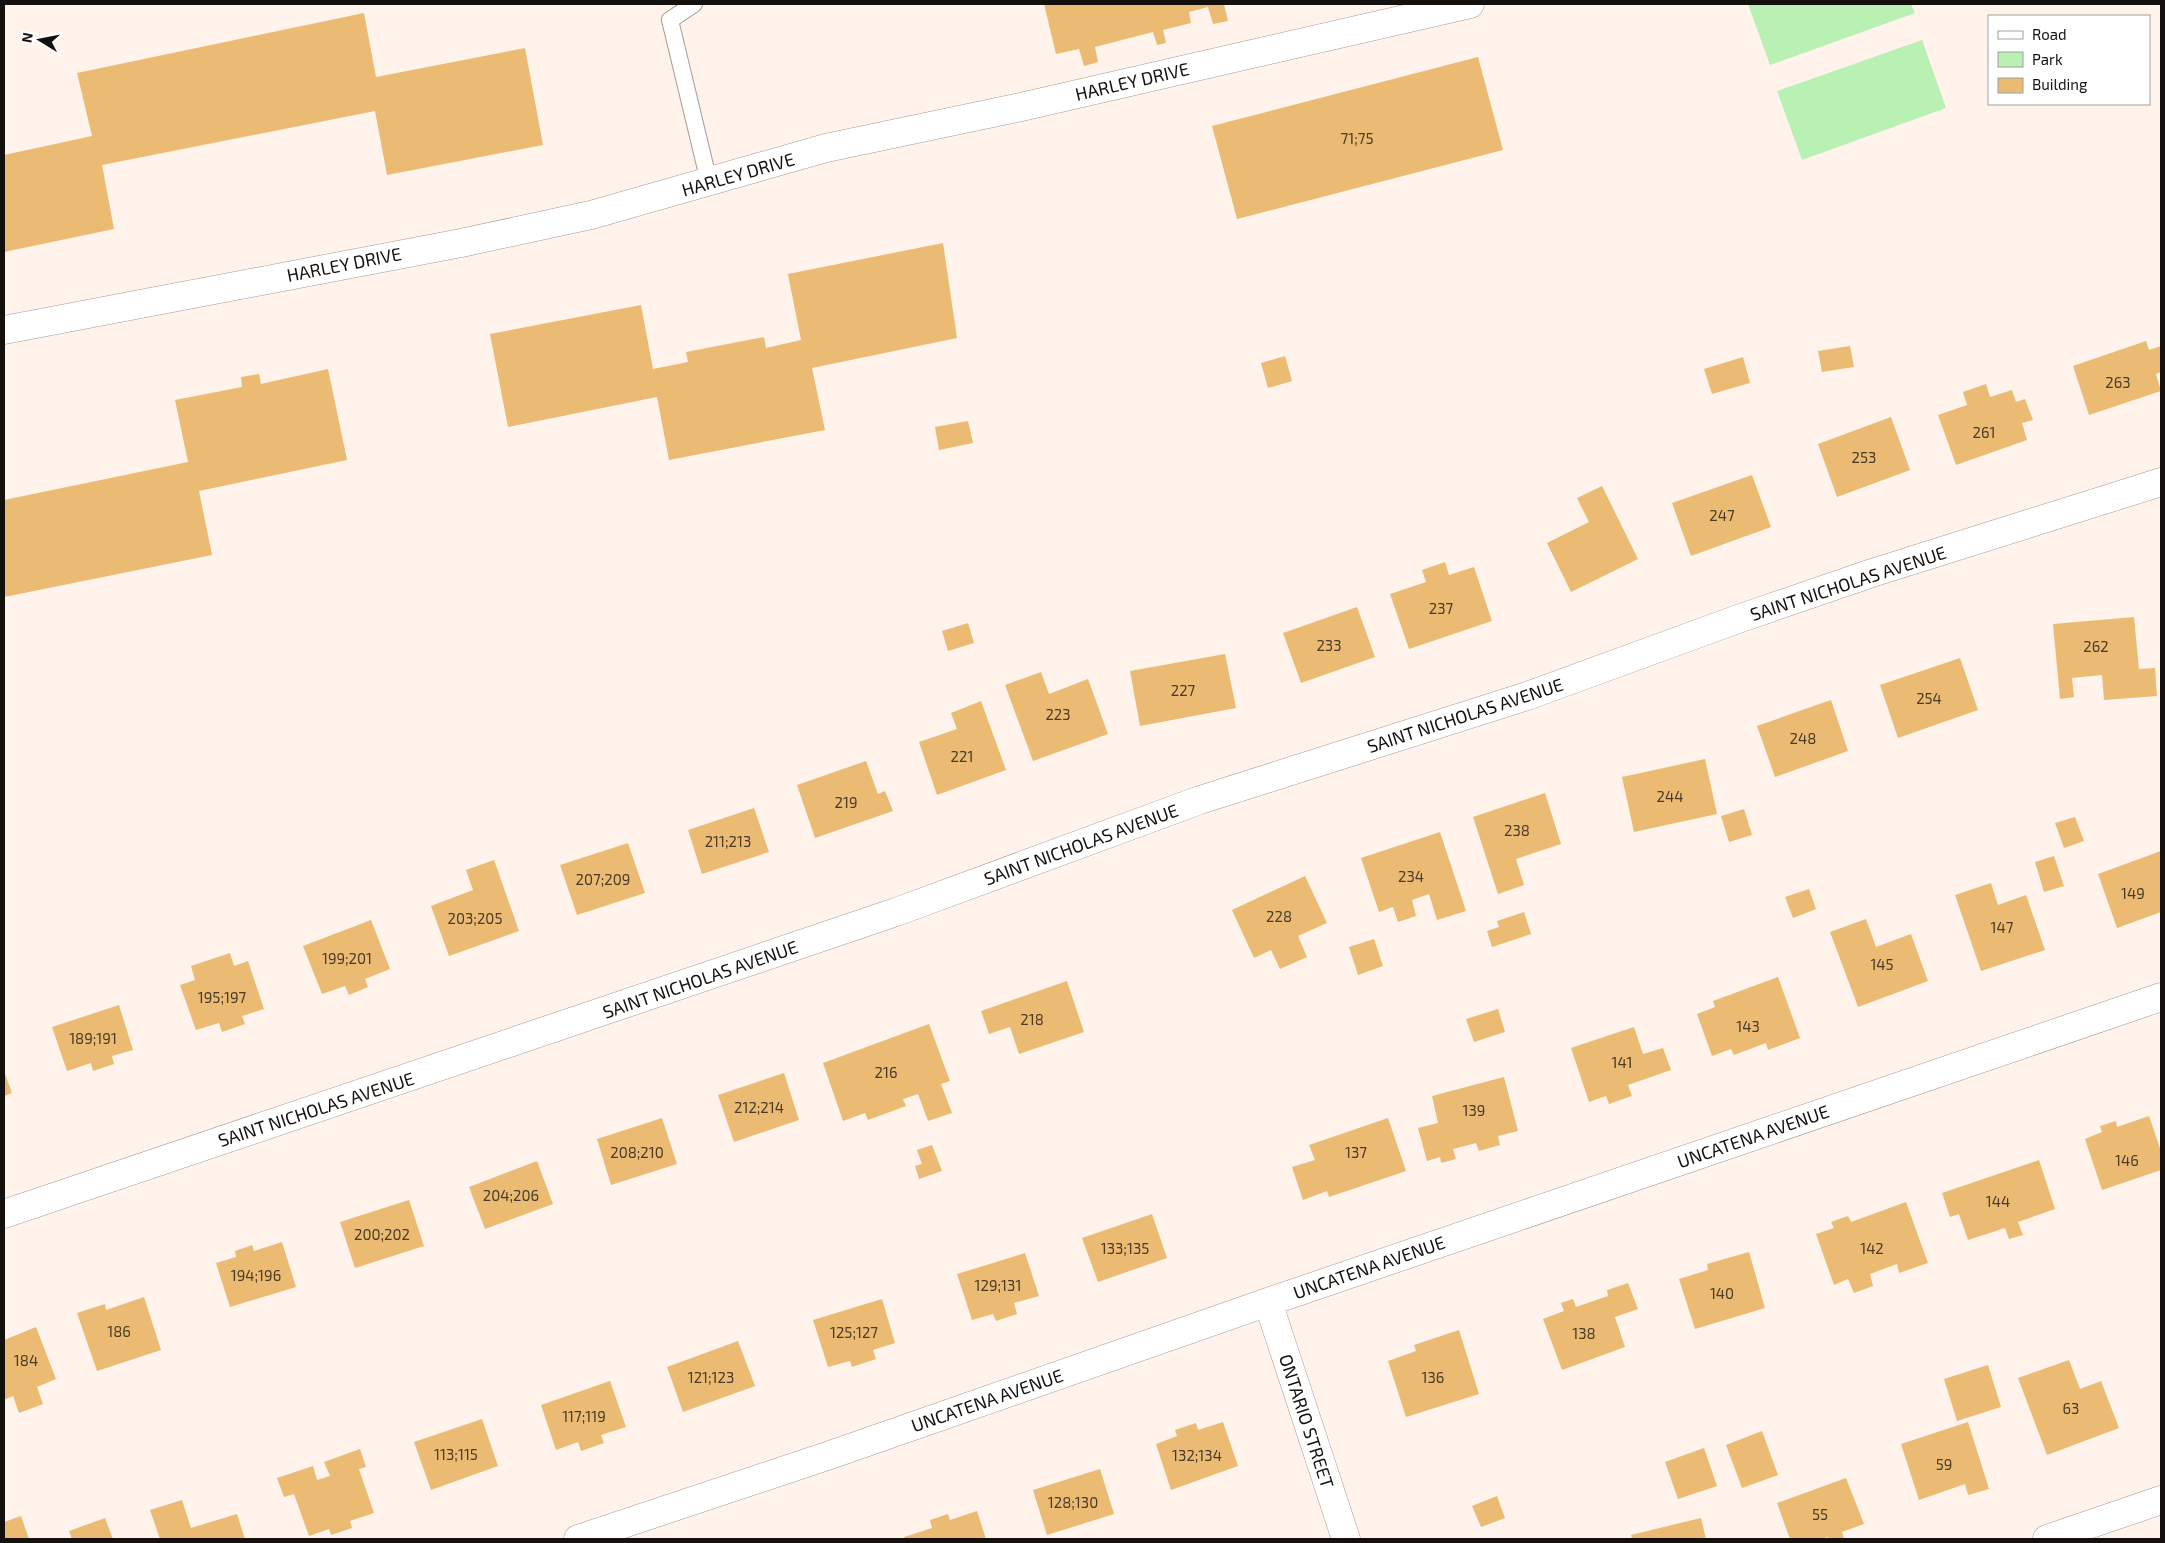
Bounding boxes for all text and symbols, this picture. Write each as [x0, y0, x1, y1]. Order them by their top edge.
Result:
north arrow [15, 15, 65, 65]
legend [1988, 15, 2150, 105]
text: Road [2032, 25, 2067, 43]
text: N [17, 31, 36, 44]
text: Park [2032, 50, 2063, 68]
street label: HARLEY DRIVE [1073, 57, 1191, 105]
text: Building [2032, 75, 2088, 93]
house number: 71;75 [1341, 129, 1373, 147]
street label: HARLEY DRIVE [679, 147, 797, 201]
street label: HARLEY DRIVE [285, 242, 403, 286]
house number: 263 [2105, 373, 2131, 391]
house number: 261 [1973, 423, 1995, 441]
house number: 253 [1852, 448, 1876, 466]
house number: 247 [1709, 506, 1735, 524]
street label: SAINT NICHOLAS AVENUE [1747, 541, 1949, 625]
house number: 237 [1429, 599, 1454, 617]
house number: 233 [1316, 636, 1342, 654]
house number: 262 [2083, 637, 2109, 655]
street label: SAINT NICHOLAS AVENUE [1364, 673, 1566, 757]
house number: 227 [1171, 681, 1196, 699]
house number: 254 [1916, 689, 1942, 707]
house number: 223 [1045, 705, 1071, 723]
house number: 248 [1790, 729, 1816, 747]
house number: 221 [951, 747, 973, 765]
house number: 244 [1657, 787, 1683, 805]
house number: 219 [835, 793, 857, 811]
street label: SAINT NICHOLAS AVENUE [981, 799, 1181, 889]
house number: 238 [1504, 821, 1530, 839]
house number: 211;213 [705, 832, 751, 850]
house number: 234 [1398, 867, 1424, 885]
house number: 207;209 [576, 870, 630, 888]
house number: 149 [2121, 884, 2145, 902]
house number: 228 [1266, 907, 1292, 925]
house number: 203;205 [448, 909, 502, 927]
house number: 147 [1991, 918, 2014, 936]
street label: SAINT NICHOLAS AVENUE [600, 935, 800, 1023]
house number: 199;201 [322, 949, 372, 967]
house number: 145 [1870, 955, 1894, 973]
house number: 195;197 [198, 988, 246, 1006]
house number: 218 [1020, 1010, 1044, 1028]
house number: 143 [1736, 1017, 1760, 1035]
house number: 189;191 [69, 1029, 117, 1047]
house number: 141 [1611, 1053, 1633, 1071]
house number: 216 [875, 1063, 897, 1081]
street label: SAINT NICHOLAS AVENUE [215, 1067, 417, 1151]
house number: 212;214 [734, 1098, 784, 1116]
street label: UNCATENA AVENUE [1674, 1100, 1832, 1172]
house number: 139 [1463, 1101, 1485, 1119]
house number: 208;210 [610, 1143, 664, 1161]
house number: 137 [1345, 1143, 1367, 1161]
house number: 146 [2115, 1151, 2139, 1169]
house number: 204;206 [483, 1186, 539, 1204]
house number: 144 [1986, 1192, 2010, 1210]
house number: 200;202 [354, 1225, 410, 1243]
street label: UNCATENA AVENUE [1290, 1231, 1448, 1303]
house number: 133;135 [1101, 1239, 1149, 1257]
house number: 142 [1860, 1239, 1884, 1257]
house number: 194;196 [231, 1266, 281, 1284]
house number: 129;131 [975, 1276, 1021, 1294]
house number: 140 [1710, 1284, 1734, 1302]
house number: 186 [107, 1322, 131, 1340]
house number: 125;127 [830, 1323, 878, 1341]
house number: 138 [1572, 1324, 1596, 1342]
house number: 184 [14, 1351, 38, 1369]
street label: ONTARIO STREET [1275, 1351, 1339, 1491]
street label: UNCATENA AVENUE [908, 1364, 1066, 1436]
house number: 121;123 [688, 1368, 734, 1386]
house number: 136 [1422, 1368, 1444, 1386]
house number: 63 [2063, 1399, 2079, 1417]
house number: 117;119 [562, 1407, 606, 1425]
house number: 113;115 [434, 1445, 478, 1463]
house number: 132;134 [1172, 1446, 1222, 1464]
house number: 59 [1936, 1455, 1952, 1473]
house number: 128;130 [1048, 1493, 1098, 1511]
house number: 55 [1812, 1505, 1828, 1523]

